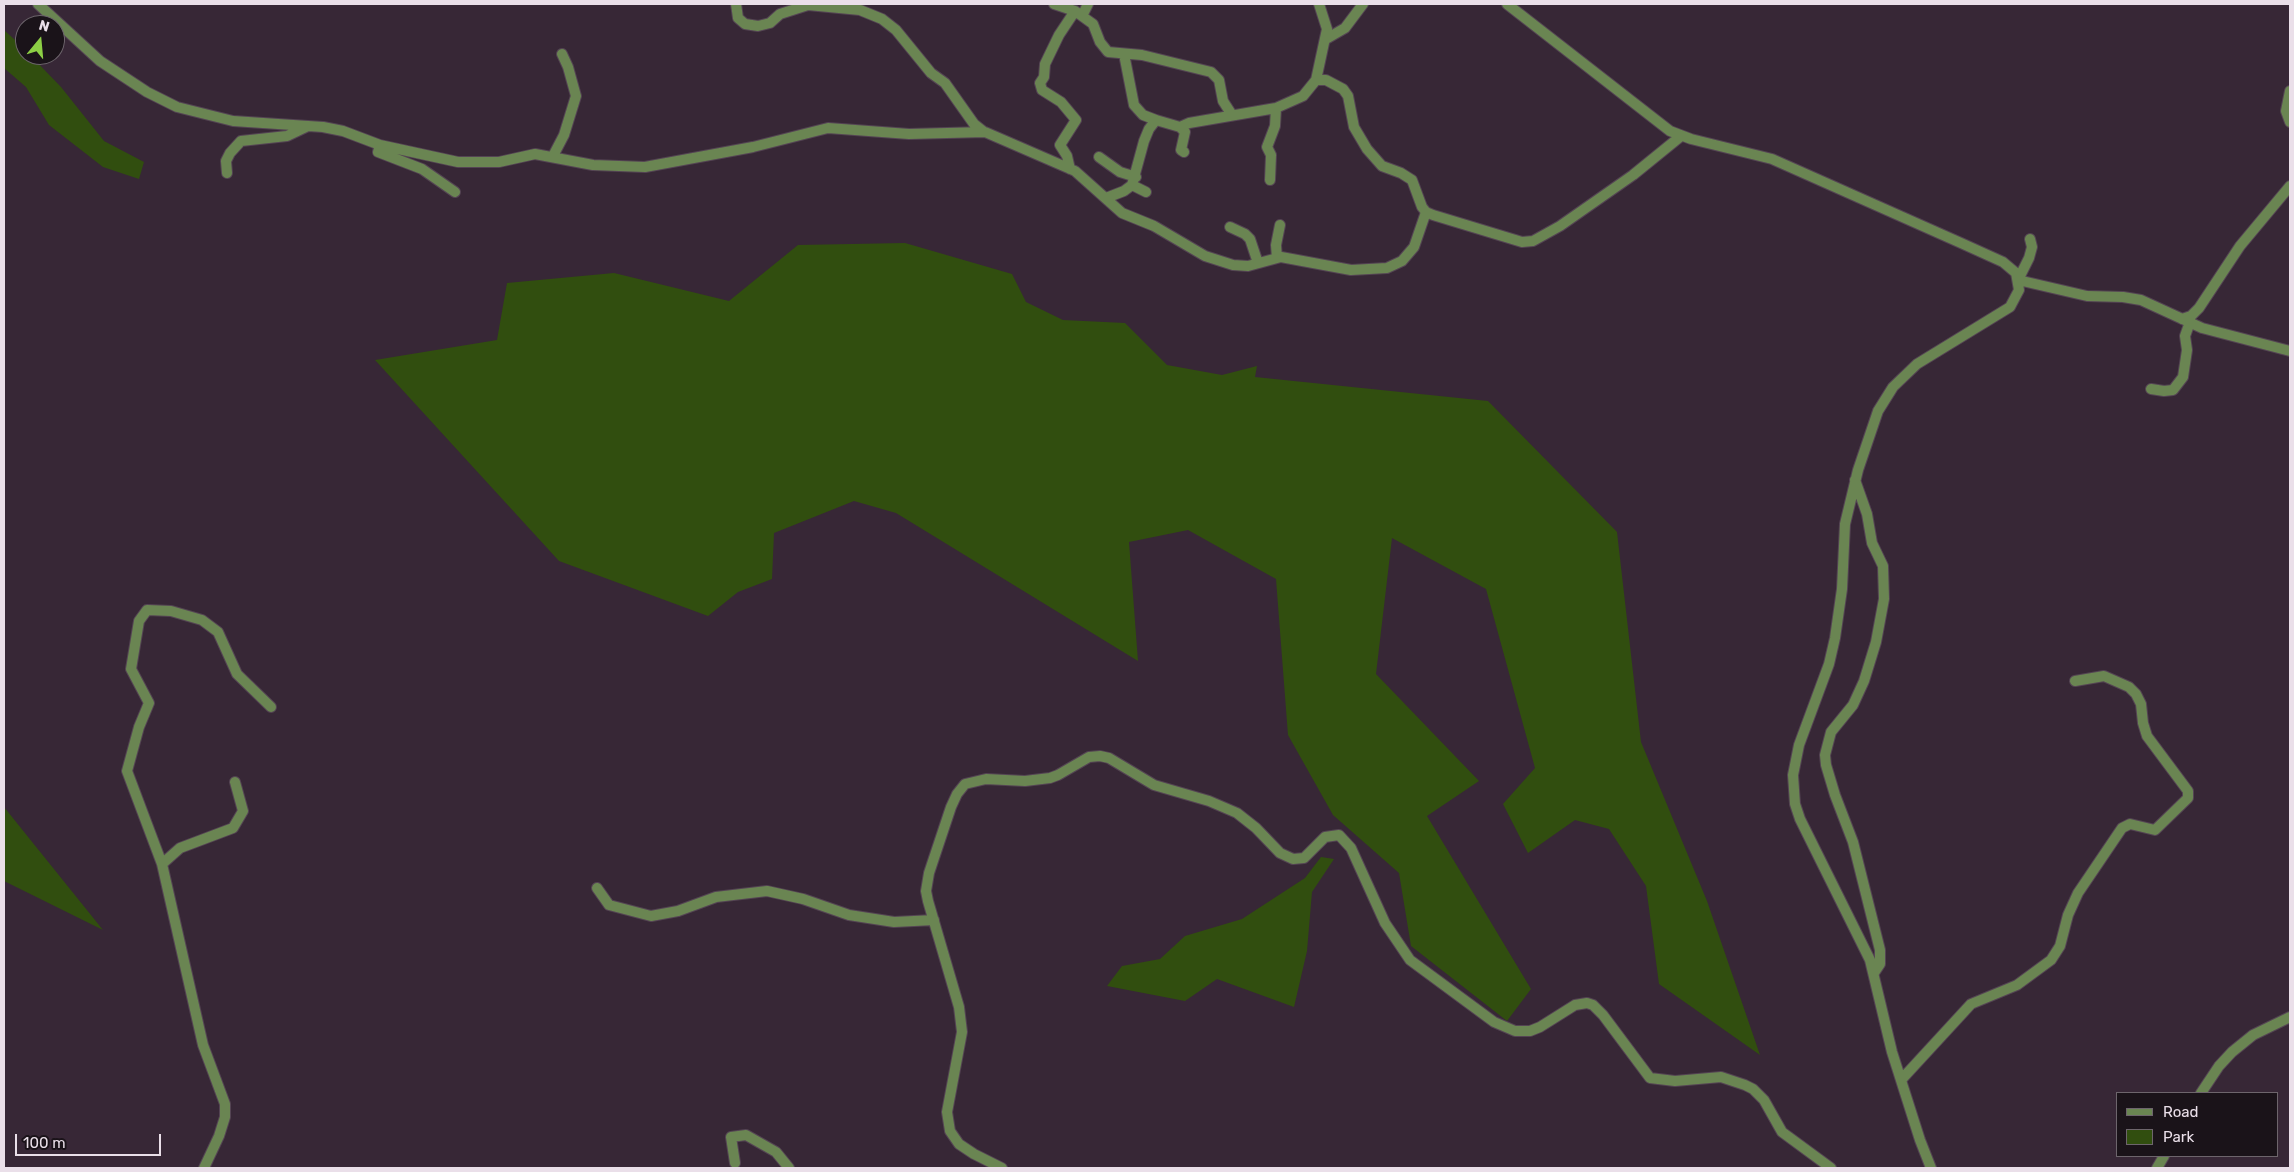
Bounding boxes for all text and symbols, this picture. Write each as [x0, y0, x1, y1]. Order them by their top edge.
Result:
north arrow [15, 15, 65, 65]
text: N [37, 17, 52, 36]
legend [2116, 1092, 2279, 1157]
text: Road [2163, 1103, 2199, 1121]
scale bar [18, 1124, 164, 1156]
text: Park [2163, 1128, 2194, 1146]
text: 100 m [23, 1134, 65, 1152]

